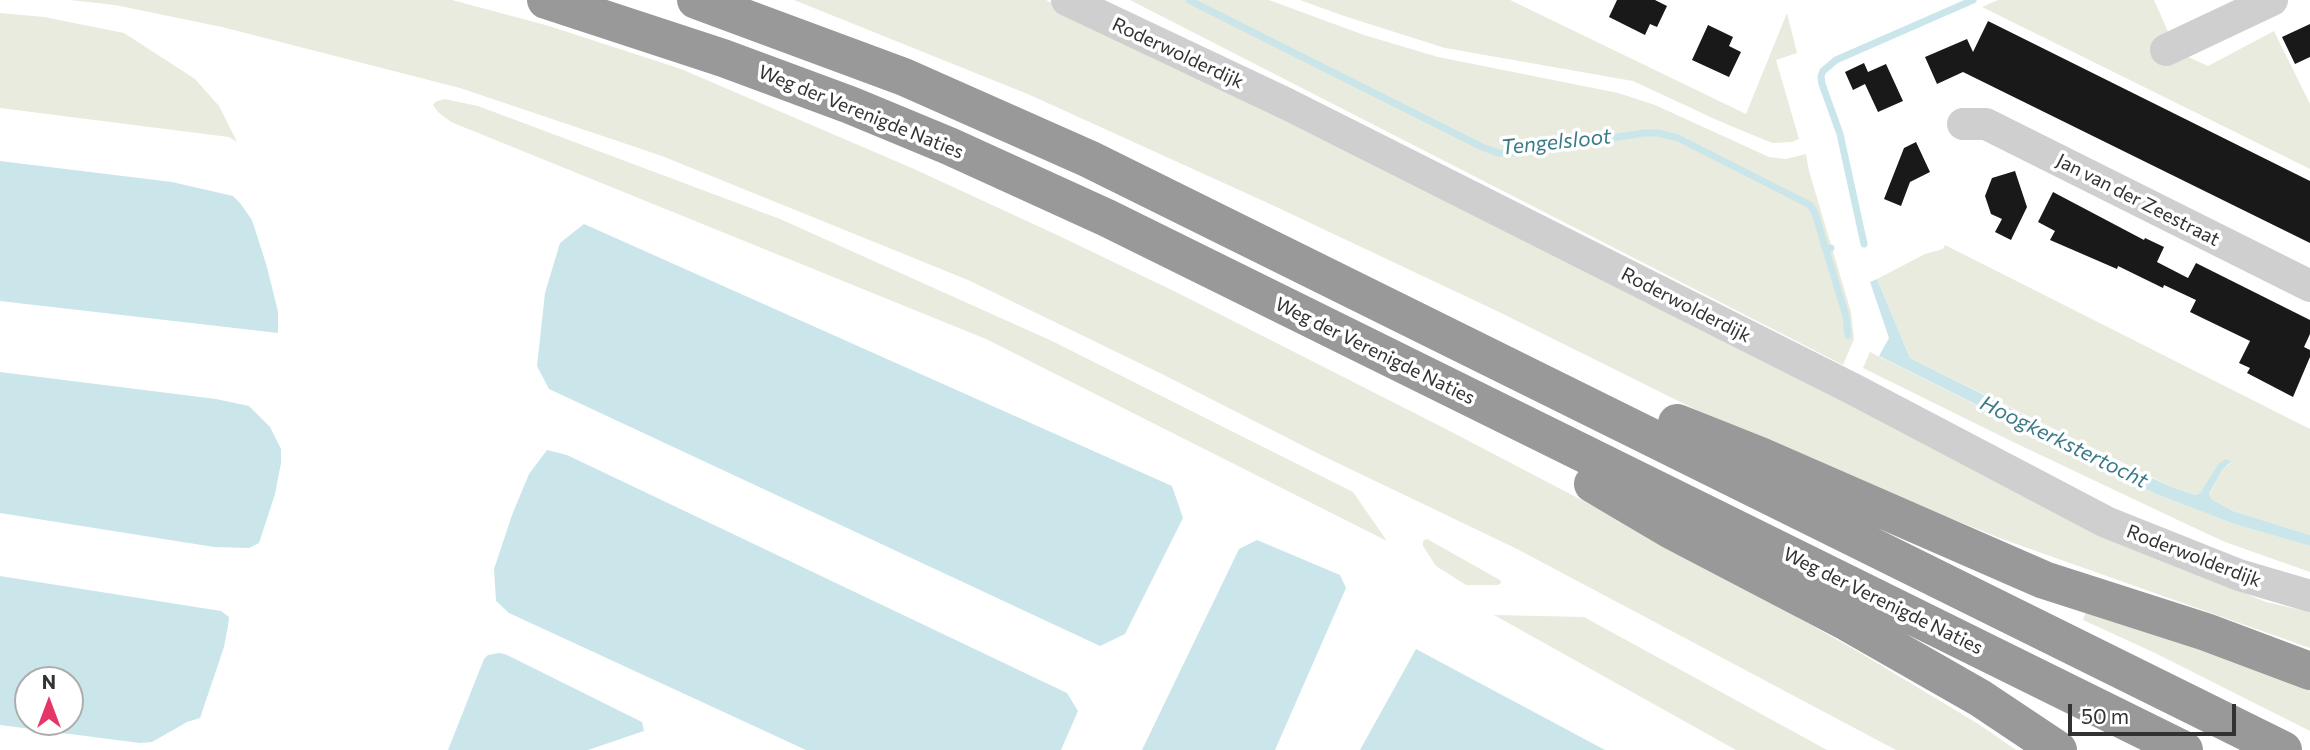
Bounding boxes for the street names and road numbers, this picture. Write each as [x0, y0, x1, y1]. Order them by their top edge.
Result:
street label: Roderwolderdijk [1109, 13, 1247, 93]
street label: Weg der Verenigde Naties [755, 60, 967, 164]
street label: Jan van der Zeestraat [2052, 149, 2224, 251]
street label: Roderwolderdijk [1617, 263, 1755, 347]
street label: Weg der Verenigde Naties [1271, 293, 1479, 409]
street label: Roderwolderdijk [2123, 520, 2265, 592]
street label: Weg der Verenigde Naties [1779, 543, 1987, 659]

